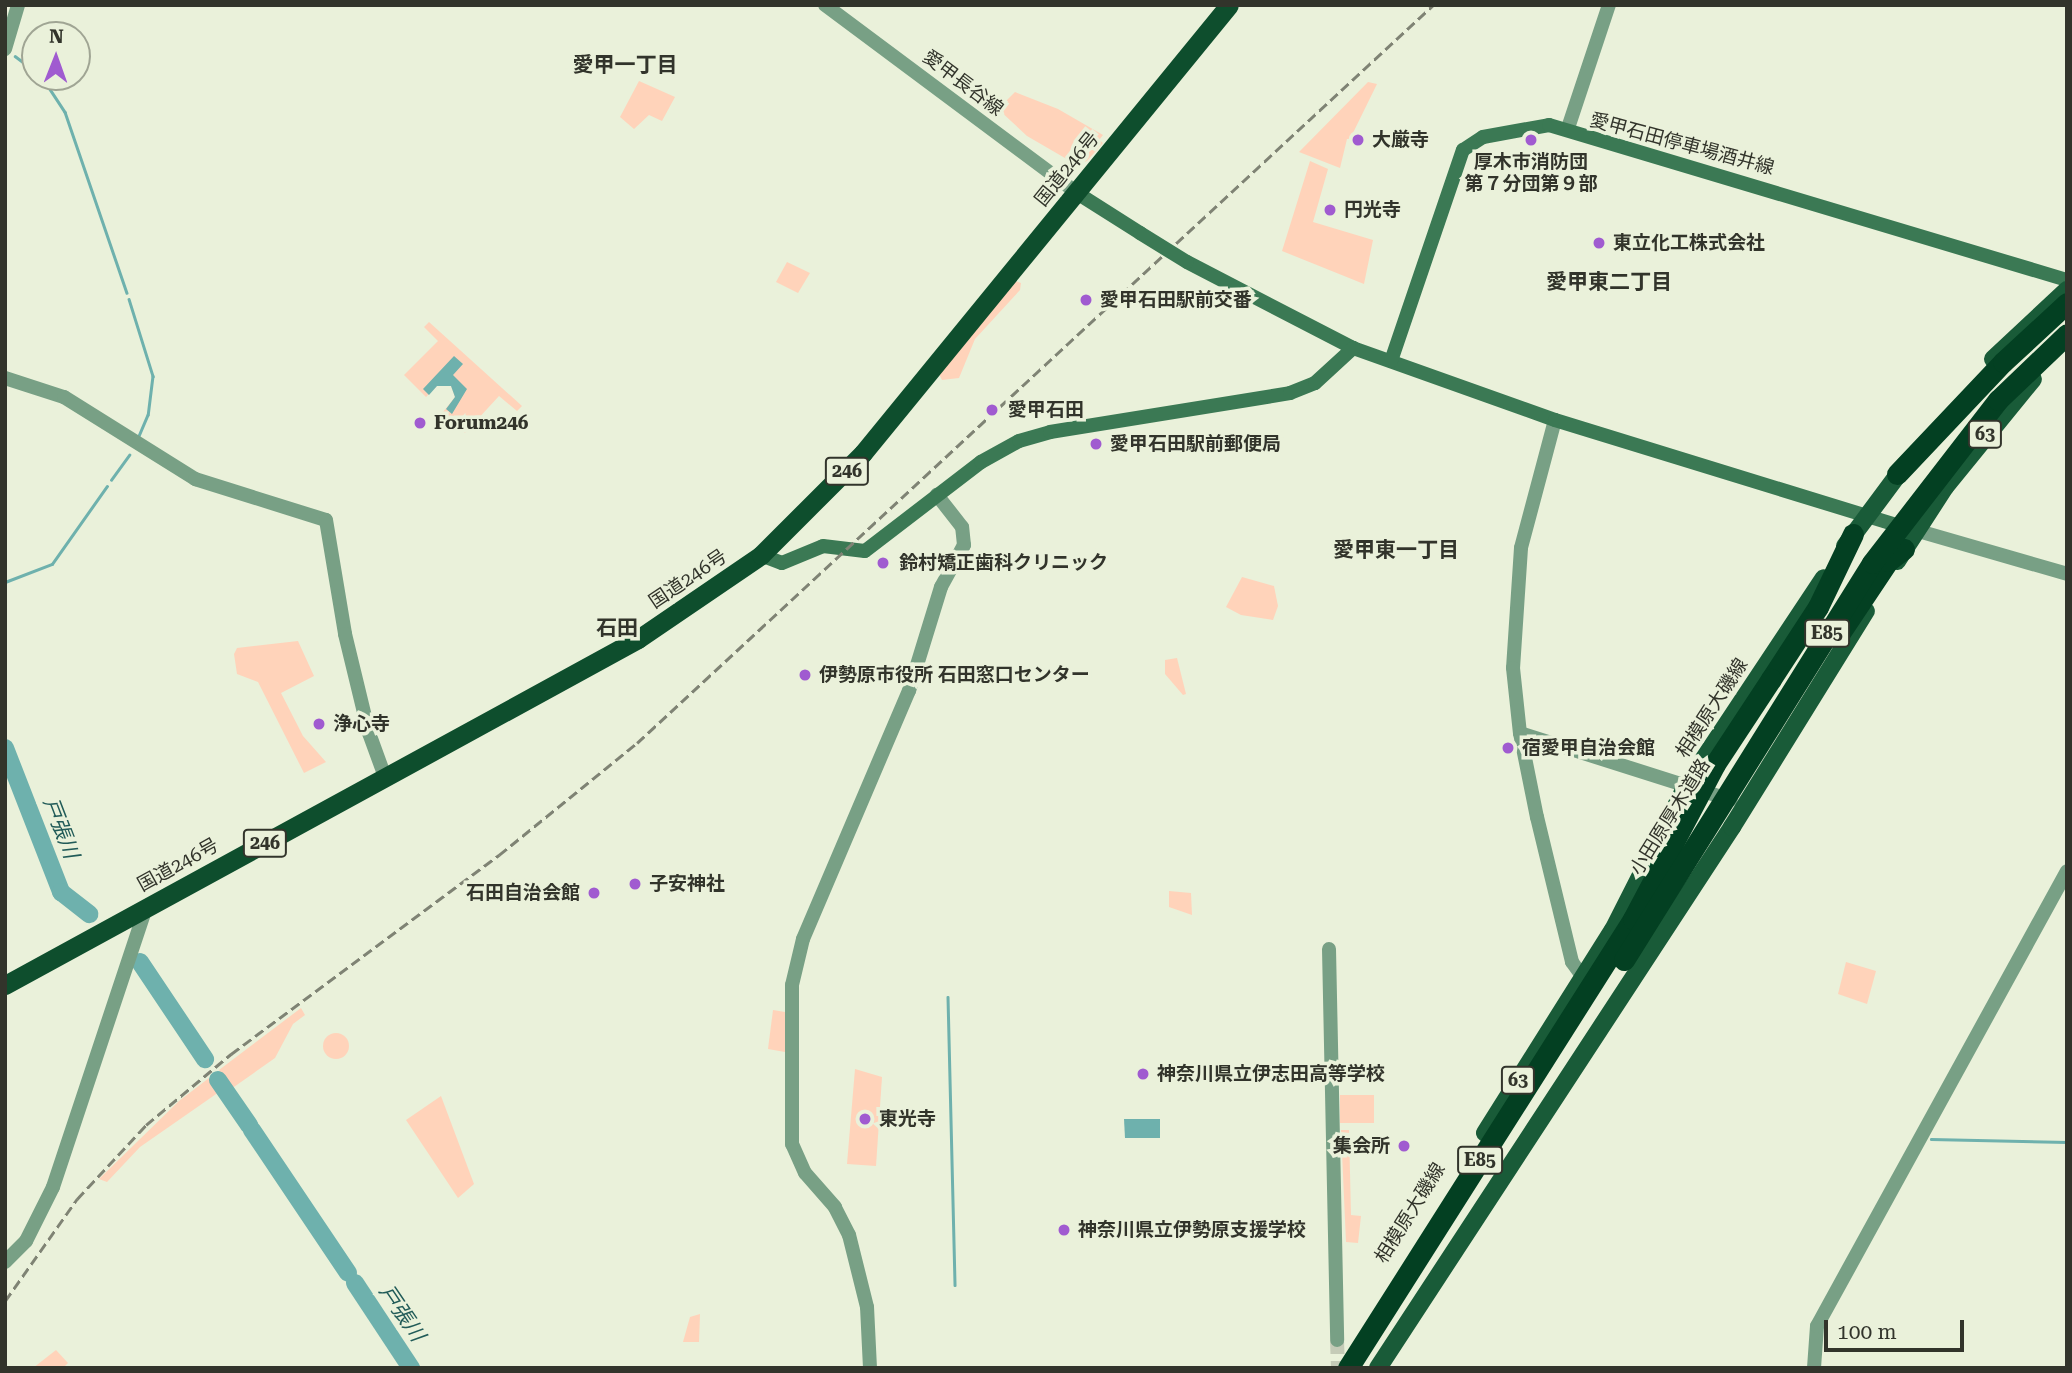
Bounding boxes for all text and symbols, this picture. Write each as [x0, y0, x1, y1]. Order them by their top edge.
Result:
north arrow [21, 21, 91, 91]
text: N [49, 25, 64, 48]
street label: 愛甲長谷線 [918, 45, 1008, 121]
district label: 愛甲一丁目 [573, 52, 677, 78]
street label: 愛甲石田停車場酒井線 [1587, 108, 1777, 180]
street label: 国道246号 [1030, 127, 1104, 211]
place label: 大厳寺 [1372, 129, 1429, 151]
marker: 大厳寺 [1350, 132, 1366, 148]
marker: 厚木市消防団 第７分団第９部 [1523, 132, 1539, 148]
place label: 厚木市消防団 第７分団第９部 [1465, 151, 1597, 195]
place label: 円光寺 [1344, 199, 1401, 221]
marker: 円光寺 [1322, 202, 1338, 218]
place label: 東立化工株式会社 [1613, 232, 1765, 254]
marker: 東立化工株式会社 [1591, 235, 1607, 251]
district label: 愛甲東二丁目 [1546, 269, 1672, 295]
place label: 愛甲石田駅前交番 [1100, 289, 1252, 311]
marker: 愛甲石田駅前交番 [1078, 292, 1094, 308]
place label: 愛甲石田 [1008, 399, 1084, 421]
marker: 愛甲石田 [982, 400, 1002, 420]
place label: Forum246 [434, 412, 528, 434]
marker: Forum246 [412, 415, 428, 431]
road number: 63 [1968, 420, 2002, 448]
place label: 愛甲石田駅前郵便局 [1110, 433, 1281, 455]
marker: 愛甲石田駅前郵便局 [1088, 436, 1104, 452]
road number: 246 [824, 457, 870, 486]
district label: 愛甲東一丁目 [1333, 537, 1459, 563]
street label: 国道246号 [645, 545, 731, 613]
place label: 鈴村矯正歯科クリニック [899, 552, 1108, 574]
marker: 鈴村矯正歯科クリニック [873, 553, 893, 573]
district label: 石田 [596, 615, 638, 641]
road number: E85 [1802, 618, 1852, 648]
street label: 相模原大磯線 [1671, 654, 1753, 762]
place label: 伊勢原市役所 石田窓口センター [819, 664, 1090, 686]
marker: 伊勢原市役所 石田窓口センター [797, 667, 813, 683]
place label: 浄心寺 [333, 713, 390, 735]
marker: 浄心寺 [311, 716, 327, 732]
place label: 宿愛甲自治会館 [1522, 737, 1655, 759]
marker: 宿愛甲自治会館 [1500, 740, 1516, 756]
street label: 小田原厚木道路 [1625, 755, 1715, 879]
water label: 戸張川 [38, 794, 84, 862]
road number: 246 [242, 828, 288, 858]
street label: 国道246号 [134, 833, 222, 897]
place label: 子安神社 [649, 873, 725, 895]
marker: 子安神社 [627, 876, 643, 892]
place label: 石田自治会館 [466, 882, 580, 904]
marker: 石田自治会館 [586, 885, 602, 901]
place label: 神奈川県立伊志田高等学校 [1157, 1063, 1385, 1085]
road number: 63 [1500, 1065, 1536, 1094]
marker: 神奈川県立伊志田高等学校 [1135, 1066, 1151, 1082]
place label: 東光寺 [879, 1108, 936, 1130]
marker: 東光寺 [857, 1111, 873, 1127]
place label: 集会所 [1333, 1135, 1390, 1157]
marker: 集会所 [1396, 1138, 1412, 1154]
road number: E85 [1456, 1146, 1504, 1175]
street label: 相模原大磯線 [1370, 1159, 1450, 1267]
place label: 神奈川県立伊勢原支援学校 [1078, 1219, 1306, 1241]
marker: 神奈川県立伊勢原支援学校 [1056, 1222, 1072, 1238]
water label: 戸張川 [374, 1280, 430, 1346]
scale bar [1827, 1306, 1967, 1350]
text: 100 m [1837, 1320, 1897, 1344]

